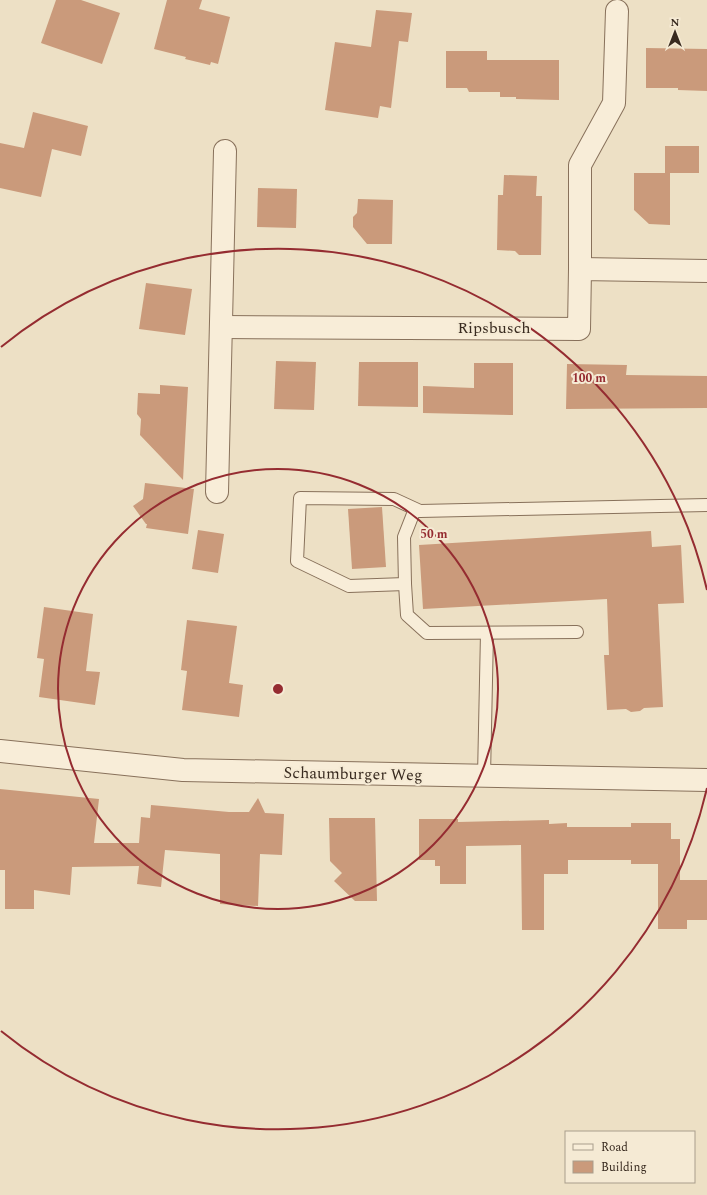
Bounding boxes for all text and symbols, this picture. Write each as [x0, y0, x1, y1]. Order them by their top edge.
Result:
north arrow [655, 12, 695, 52]
text: N [671, 14, 680, 31]
street label: Ripsbusch [457, 316, 531, 340]
text: 100 m [572, 369, 606, 388]
text: 50 m [420, 525, 448, 544]
centre of rings [271, 682, 285, 696]
street label: Schaumburger Weg [283, 761, 423, 787]
legend [565, 1131, 695, 1183]
text: Road [601, 1138, 628, 1157]
text: Building [601, 1158, 647, 1177]

